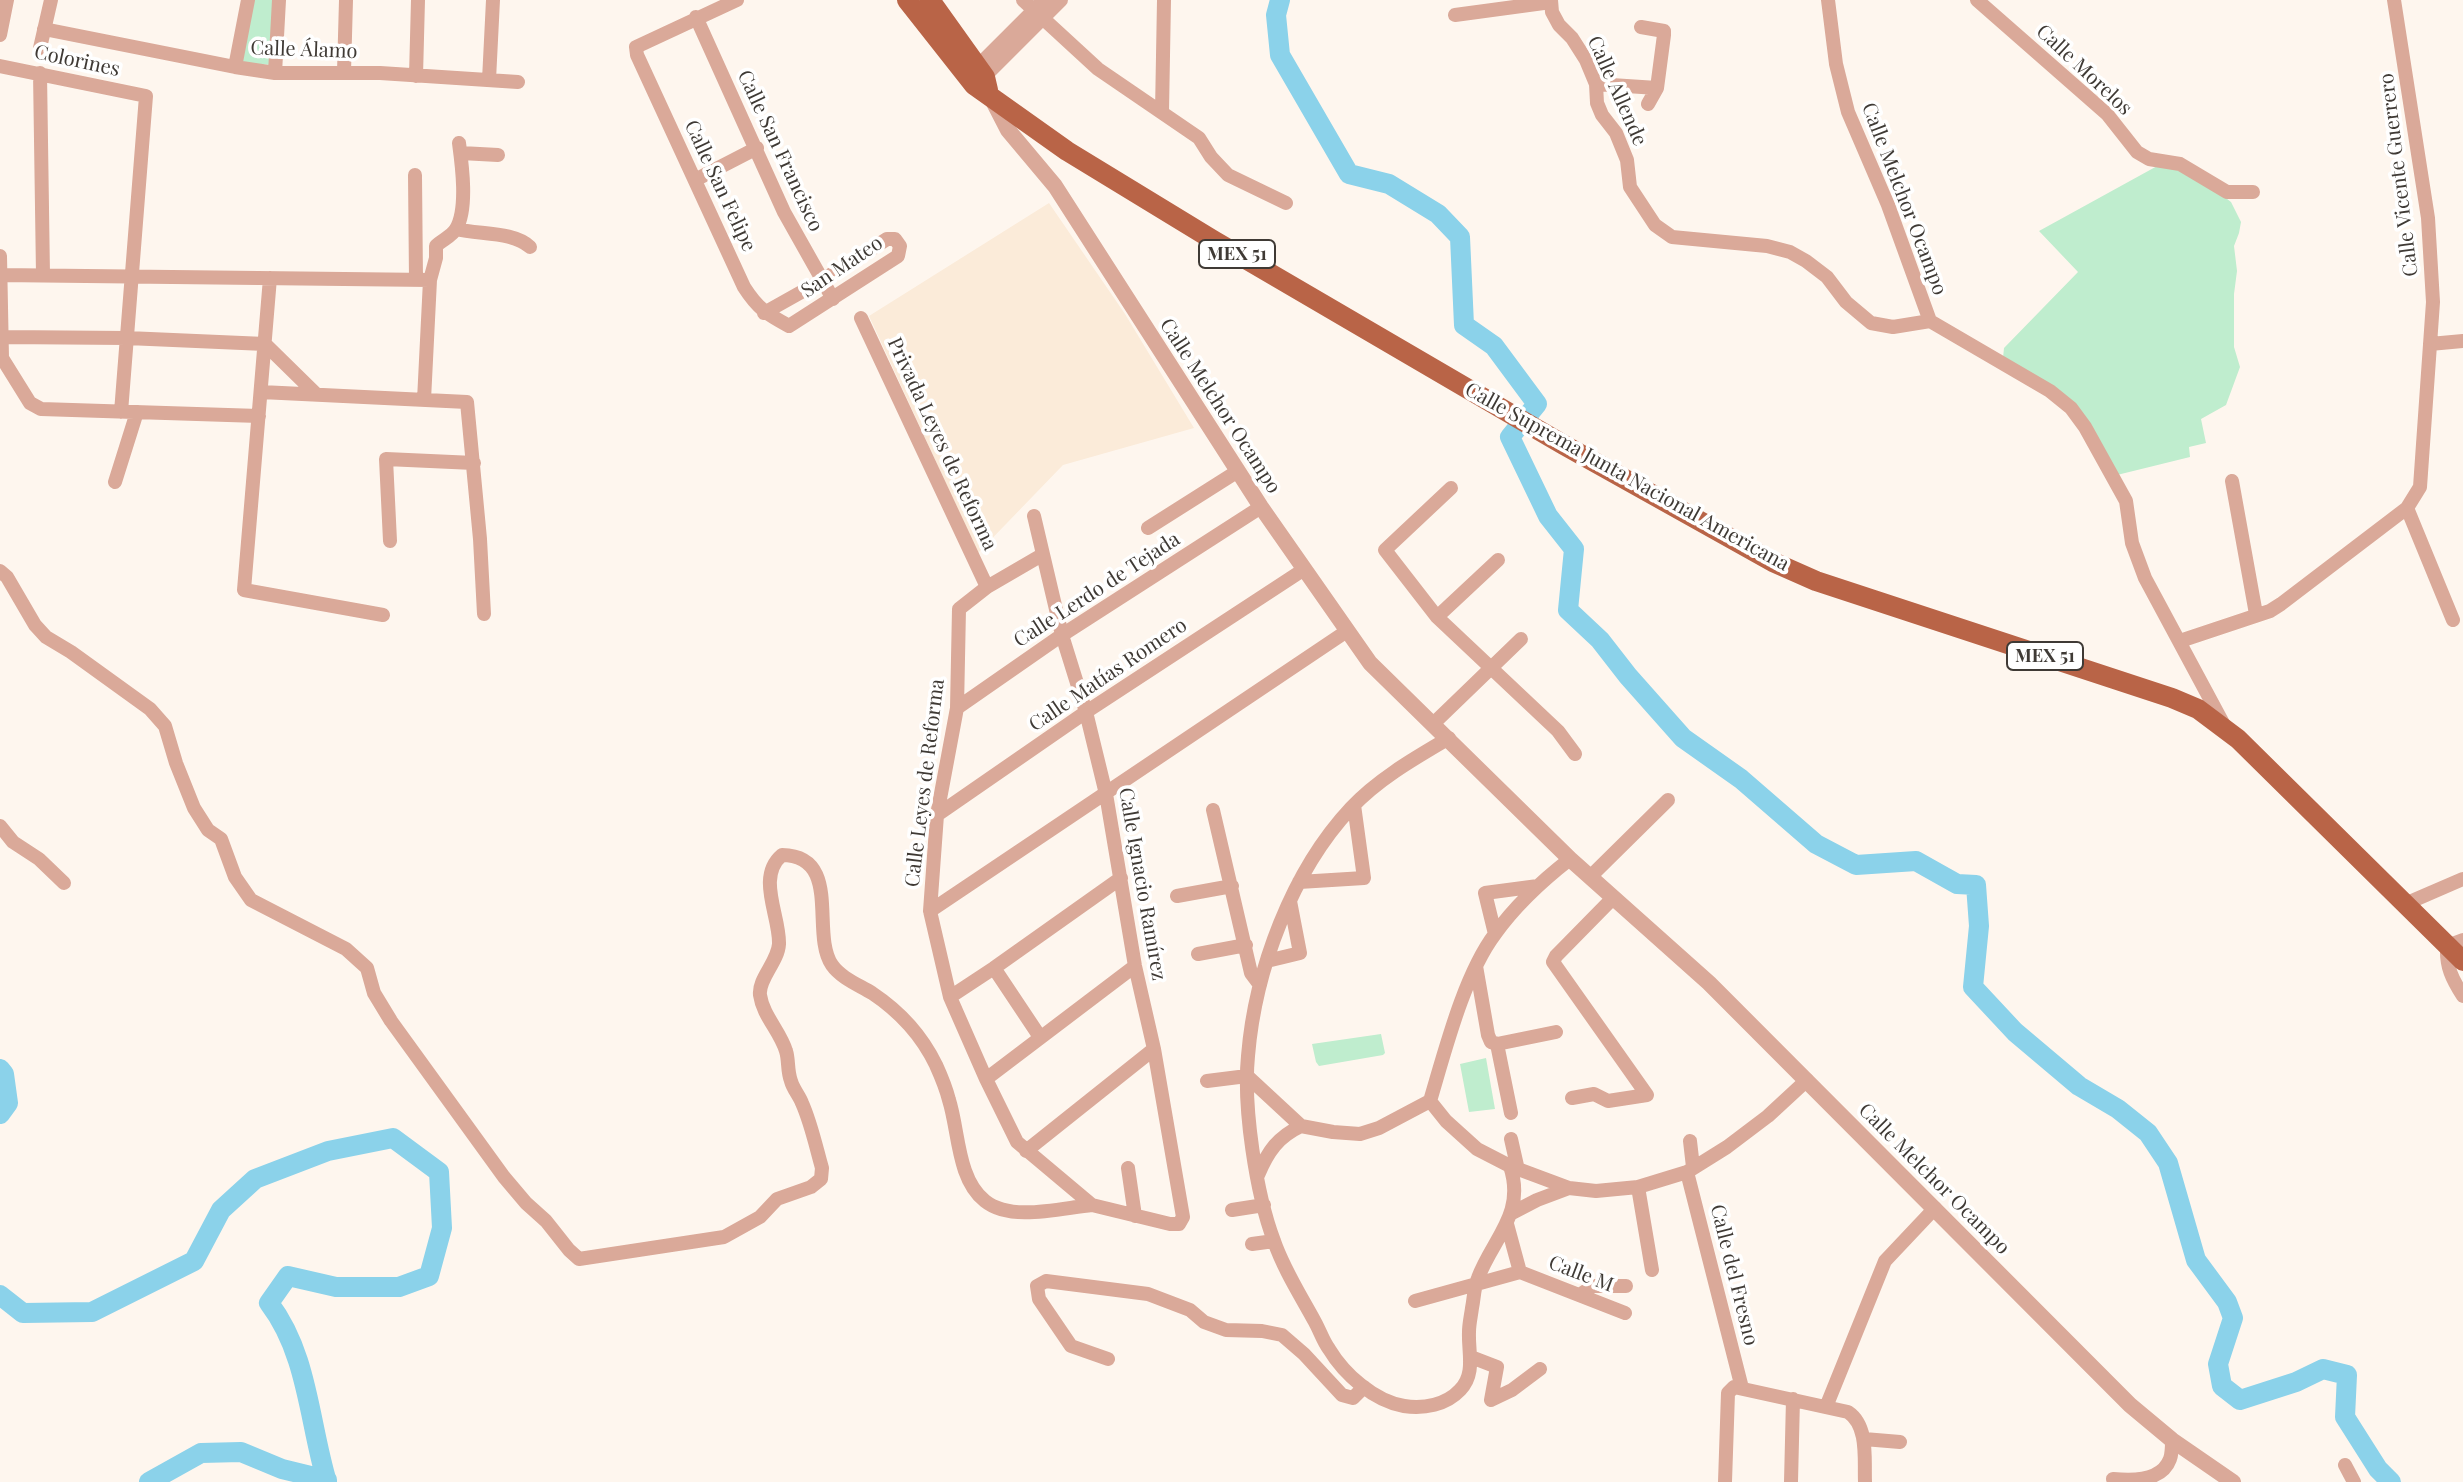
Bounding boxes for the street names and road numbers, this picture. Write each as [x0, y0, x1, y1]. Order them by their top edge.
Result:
street label: Calle Morelos [2031, 20, 2137, 120]
street label: Calle Allende [1582, 32, 1652, 150]
street label: Calle Álamo [250, 36, 358, 64]
street label: Colorines [32, 40, 122, 82]
street label: Calle San Francisco [732, 67, 828, 235]
street label: Calle Vicente Guerrero [2375, 72, 2423, 278]
street label: Calle Melchor Ocampo [1856, 100, 1952, 298]
street label: Calle San Felipe [679, 117, 761, 255]
street label: San Mateo [797, 231, 887, 303]
road number: MEX 51 [1199, 240, 1275, 268]
street label: Calle Melchor Ocampo [1154, 314, 1286, 498]
street label: Privada Leyes de Reforma [882, 334, 1002, 554]
street label: Calle Suprema Junta Nacional Americana [1461, 378, 1793, 576]
street label: Calle Lerdo de Tejada [1009, 527, 1185, 653]
street label: Calle Matías Romero [1024, 613, 1192, 737]
road number: MEX 51 [2007, 642, 2083, 670]
street label: Calle Leyes de Reforma [900, 678, 950, 888]
street label: Calle Ignacio Ramírez [1113, 786, 1171, 982]
street label: Calle Melchor Ocampo [1853, 1098, 2015, 1260]
street label: Calle del Fresno [1705, 1202, 1763, 1348]
street label: Calle M [1545, 1251, 1617, 1297]

